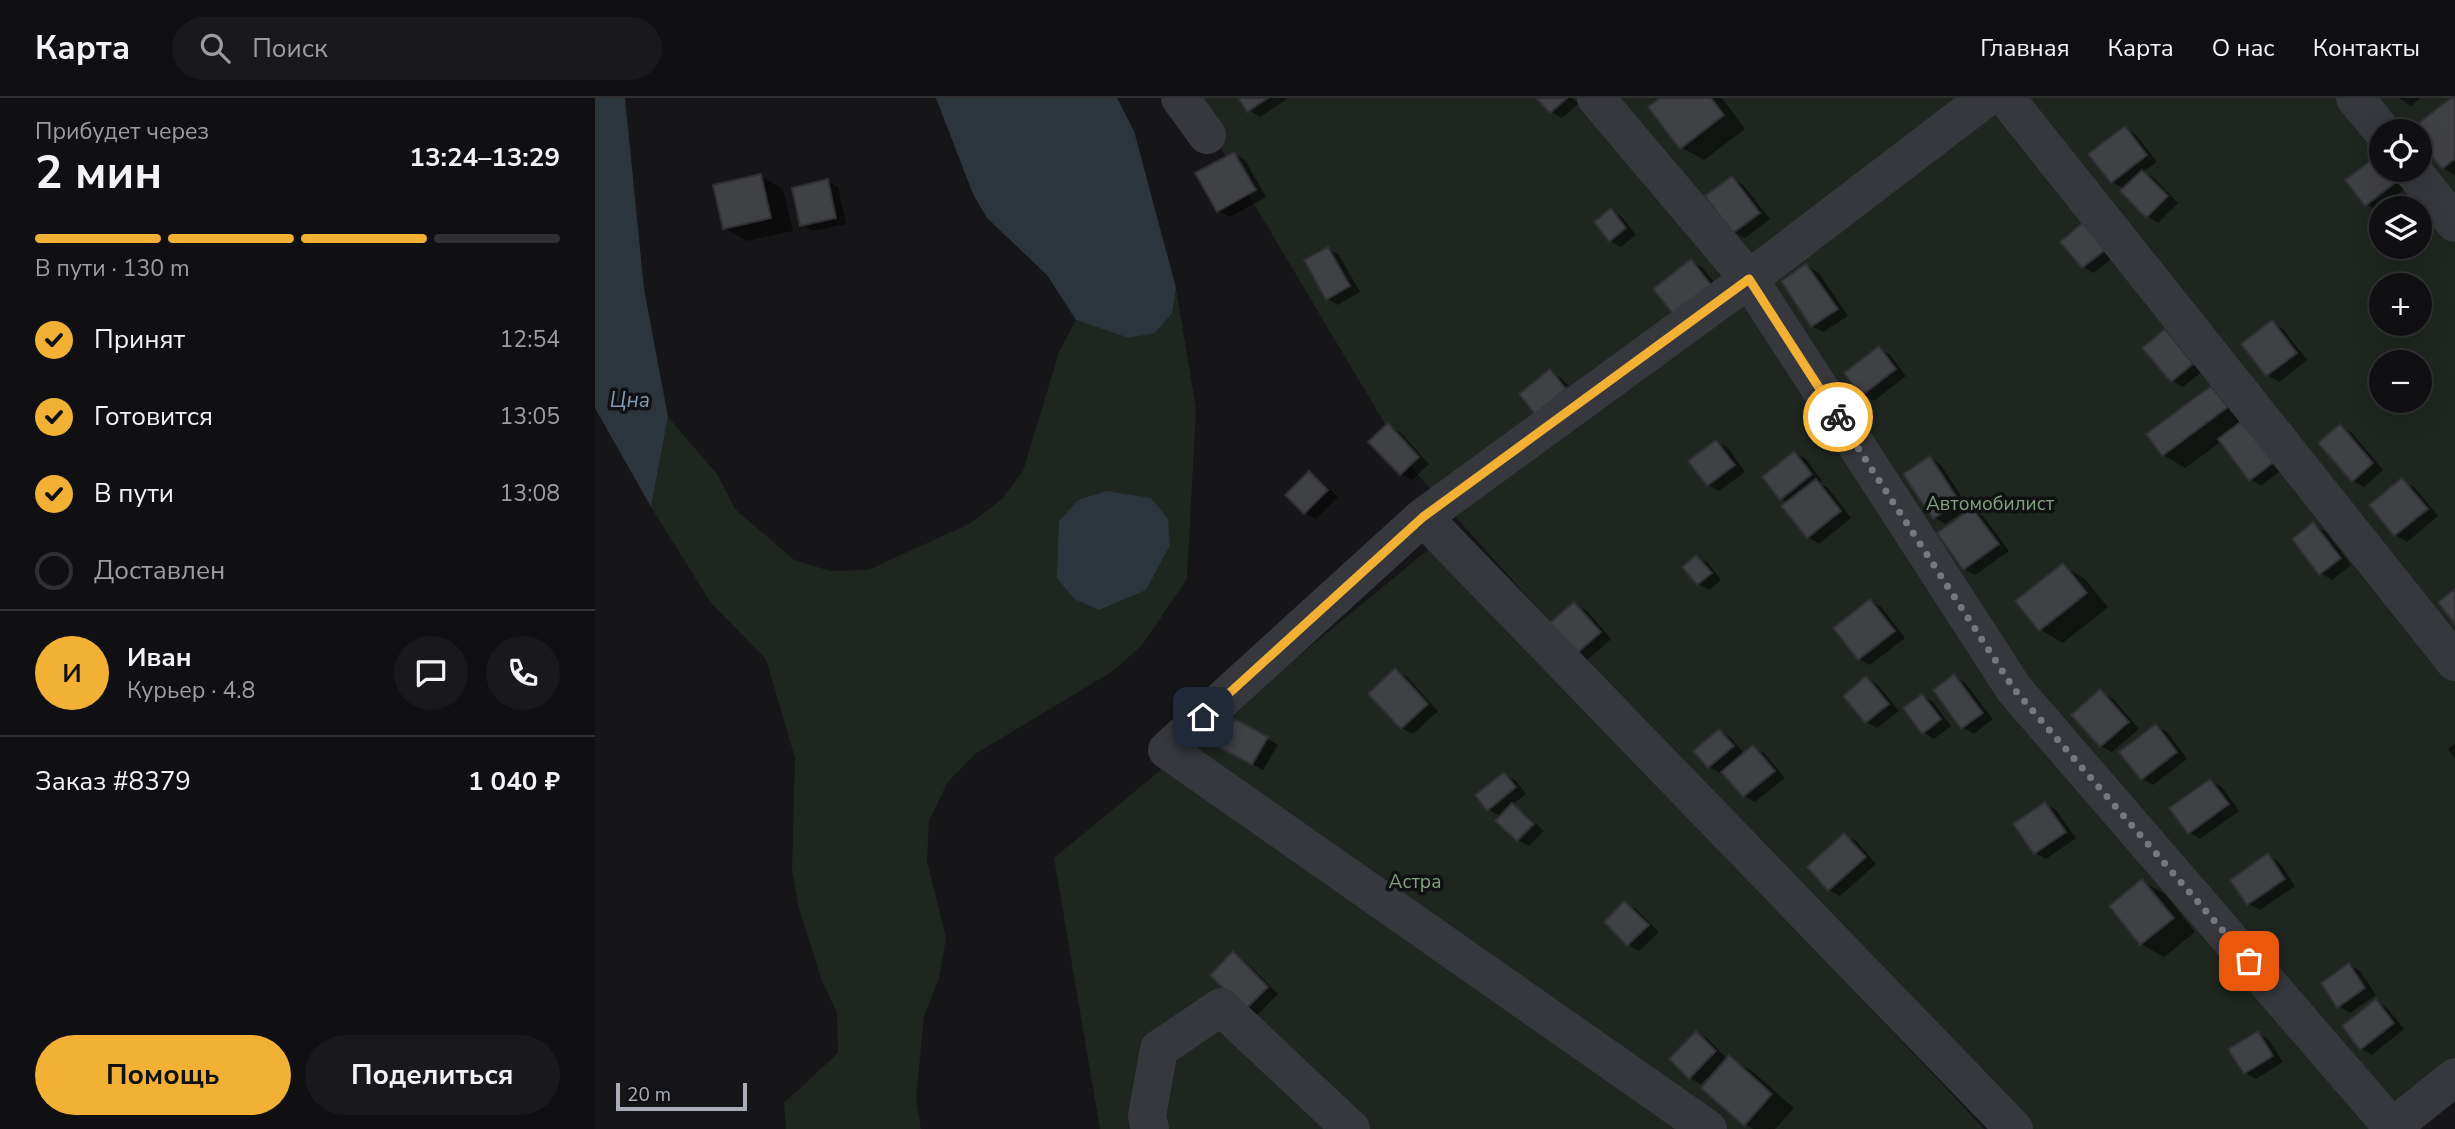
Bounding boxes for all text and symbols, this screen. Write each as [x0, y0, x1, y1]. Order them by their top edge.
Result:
search box [172, 17, 662, 80]
text: Карта [35, 26, 130, 71]
icon: search [196, 29, 234, 67]
text: Поиск [252, 31, 328, 66]
text: Главная [1980, 32, 2070, 64]
text: Карта [2108, 32, 2174, 64]
text: О нас [2212, 32, 2275, 64]
text: Контакты [2313, 32, 2420, 64]
text: Прибудет через [35, 116, 209, 147]
map controls [2369, 119, 2432, 413]
button: locate [2369, 119, 2432, 182]
text: 13:24–13:29 [409, 140, 560, 175]
text: 2 мин [35, 141, 162, 204]
button: layers [2369, 196, 2432, 259]
text: В пути · 130 m [35, 253, 190, 284]
button: + [2369, 273, 2432, 336]
icon: check [35, 321, 73, 359]
text: Принят [94, 322, 185, 357]
text: 12:54 [500, 324, 560, 355]
button: − [2369, 350, 2432, 413]
courier [1803, 382, 1873, 452]
water label: Цна [610, 386, 650, 414]
icon: check [35, 398, 73, 436]
icon: bike [1819, 398, 1857, 436]
text: Готовится [94, 399, 213, 434]
text: 13:05 [500, 401, 560, 432]
icon: check [35, 475, 73, 513]
text: В пути [94, 476, 174, 511]
text: 13:08 [500, 478, 560, 509]
park label: Автомобилист [1926, 491, 2055, 517]
text: Доставлен [94, 553, 225, 588]
button: chat [394, 636, 468, 710]
button: phone [486, 636, 560, 710]
text: Иван [127, 640, 192, 675]
text: И [62, 656, 82, 691]
text: Курьер · 4.8 [127, 675, 255, 706]
pin [1173, 687, 1233, 747]
icon: home [1184, 698, 1222, 736]
text: Заказ #8379 [35, 764, 191, 799]
text: 1 040 ₽ [468, 764, 560, 799]
park label: Астра [1389, 869, 1441, 895]
pin [2219, 931, 2279, 991]
icon: bag [2230, 942, 2268, 980]
button: Помощь [35, 1035, 291, 1115]
button: Поделиться [305, 1035, 560, 1115]
scale bar [616, 1080, 747, 1112]
text: 20 m [627, 1082, 671, 1108]

